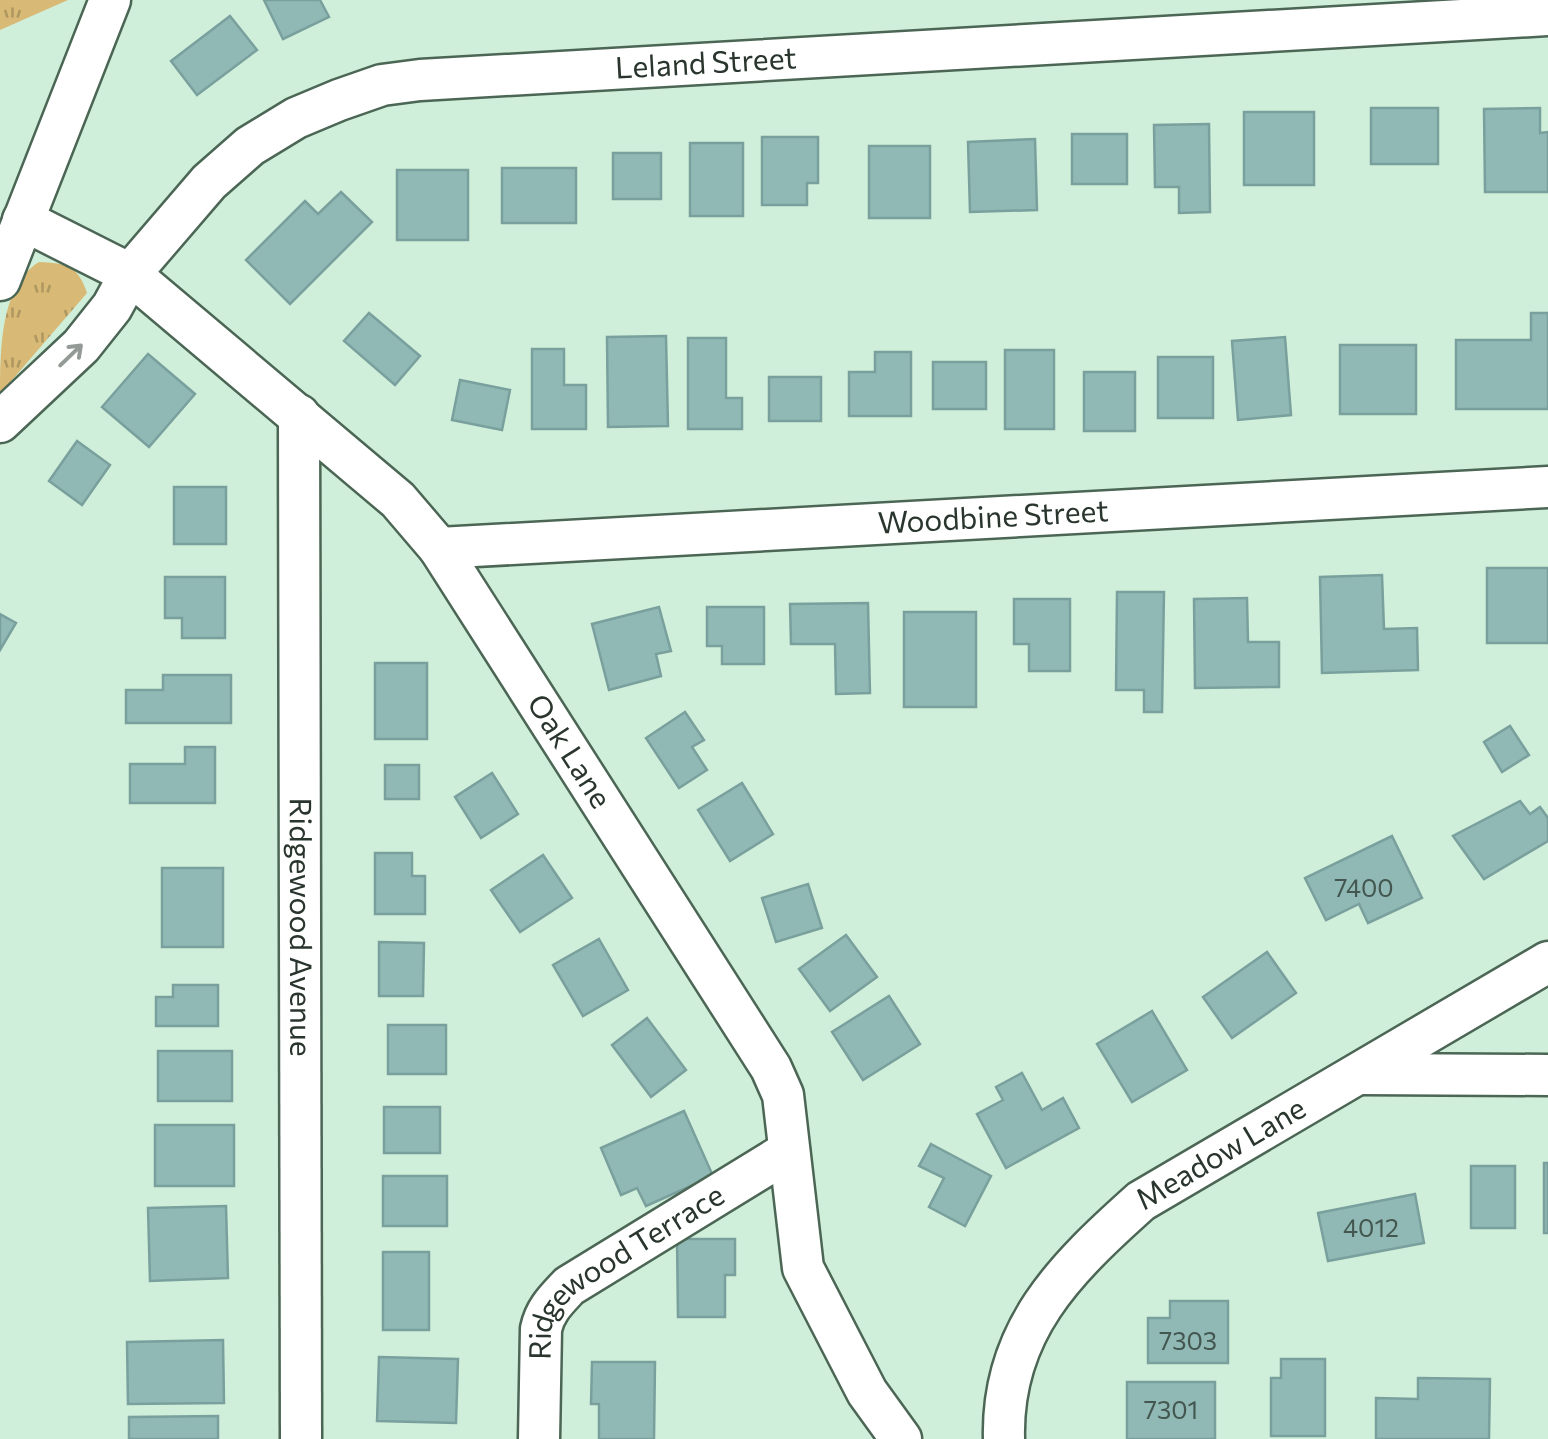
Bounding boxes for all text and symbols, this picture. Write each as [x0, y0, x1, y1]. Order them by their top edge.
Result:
street label: Leland Street [614, 37, 797, 85]
one-way arrow [58, 343, 82, 367]
street label: Woodbine Street [877, 490, 1109, 540]
street label: Oak Lane [521, 686, 621, 814]
street label: Ridgewood Avenue [284, 797, 321, 1057]
house number: 7400 [1334, 872, 1394, 902]
street label: Meadow Lane [1128, 1088, 1311, 1216]
street label: Ridgewood Terrace [519, 1175, 730, 1360]
house number: 4012 [1343, 1212, 1399, 1242]
house number: 7303 [1159, 1325, 1217, 1355]
house number: 7301 [1144, 1394, 1198, 1424]

